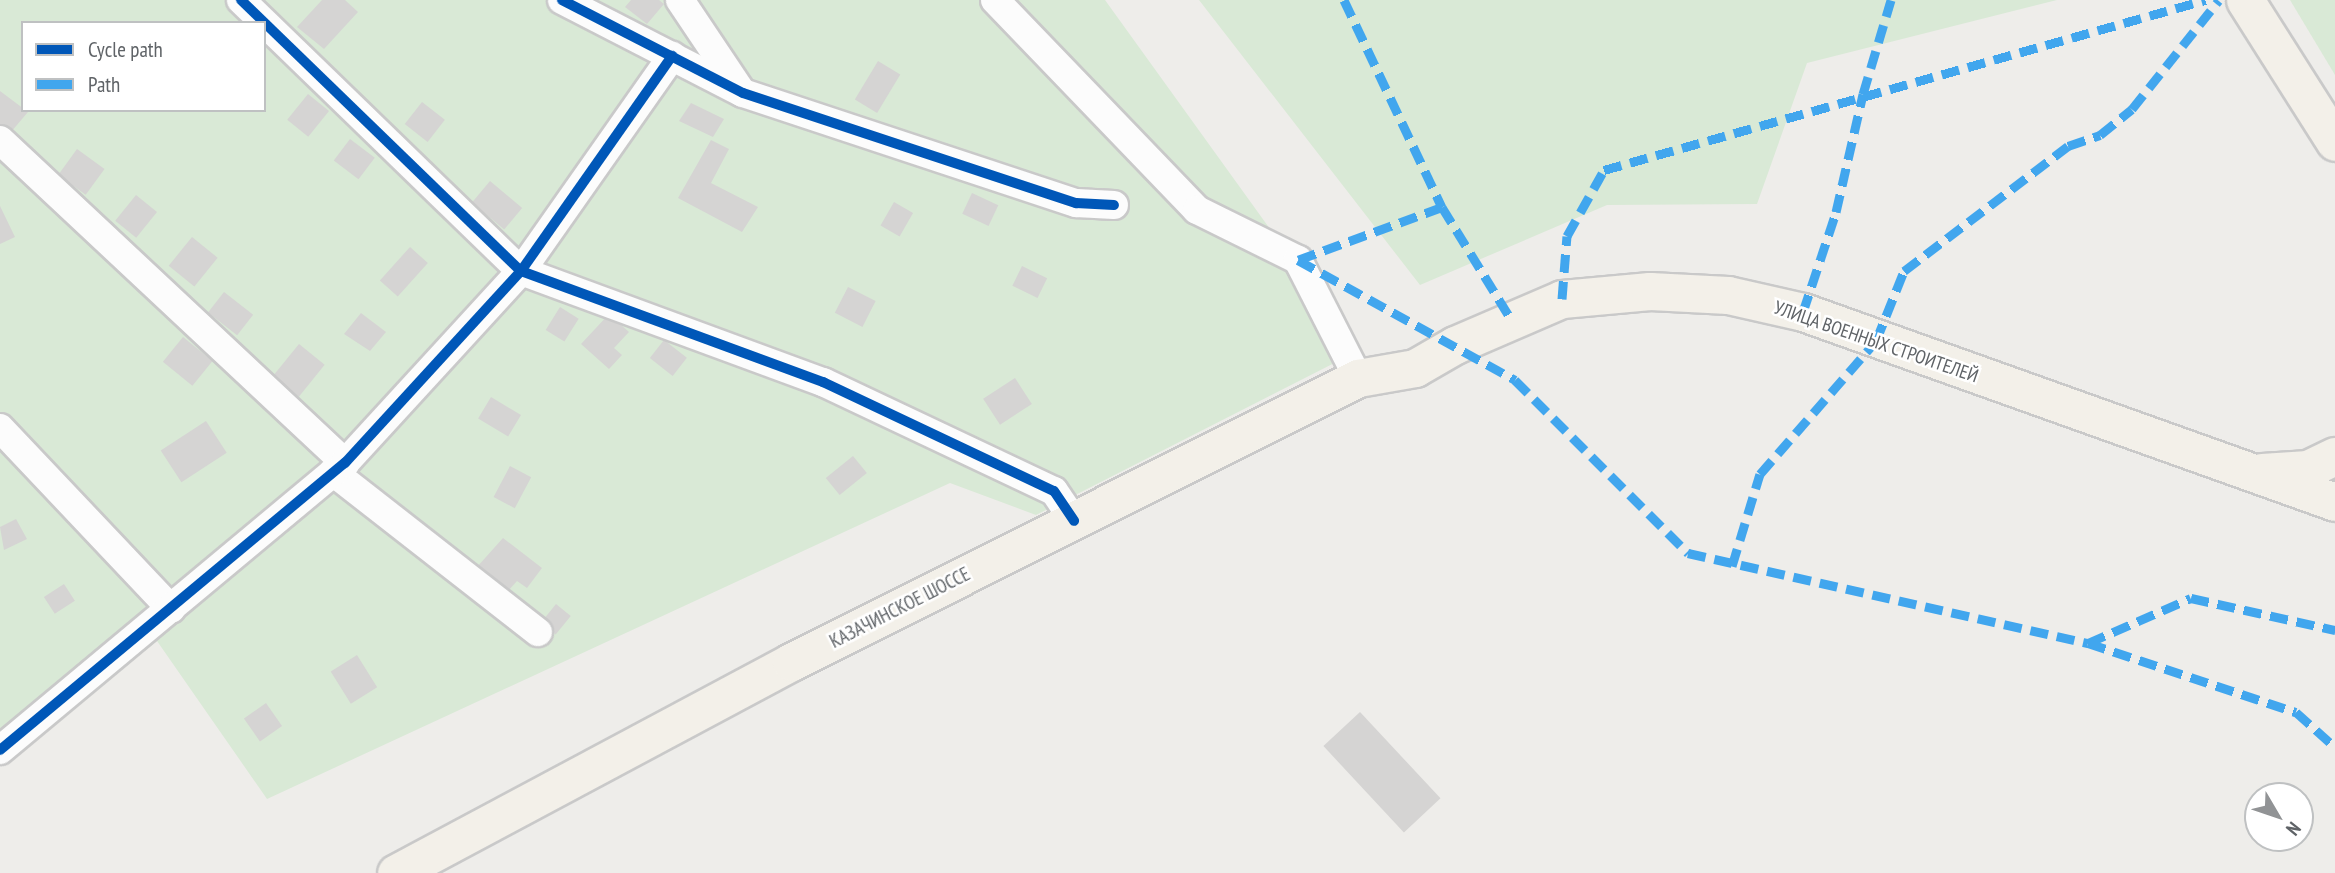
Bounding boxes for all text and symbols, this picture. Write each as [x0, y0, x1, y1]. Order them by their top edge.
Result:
legend [21, 21, 266, 112]
text: Cycle path [88, 36, 163, 63]
text: Path [88, 71, 120, 98]
street label: УЛИЦА ВОЕННЫХ СТРОИТЕЛЕЙ [1770, 296, 1982, 388]
street label: КАЗАЧИНСКОЕ ШОССЕ [826, 563, 974, 653]
north arrow [2244, 782, 2314, 852]
text: N [2281, 817, 2306, 840]

